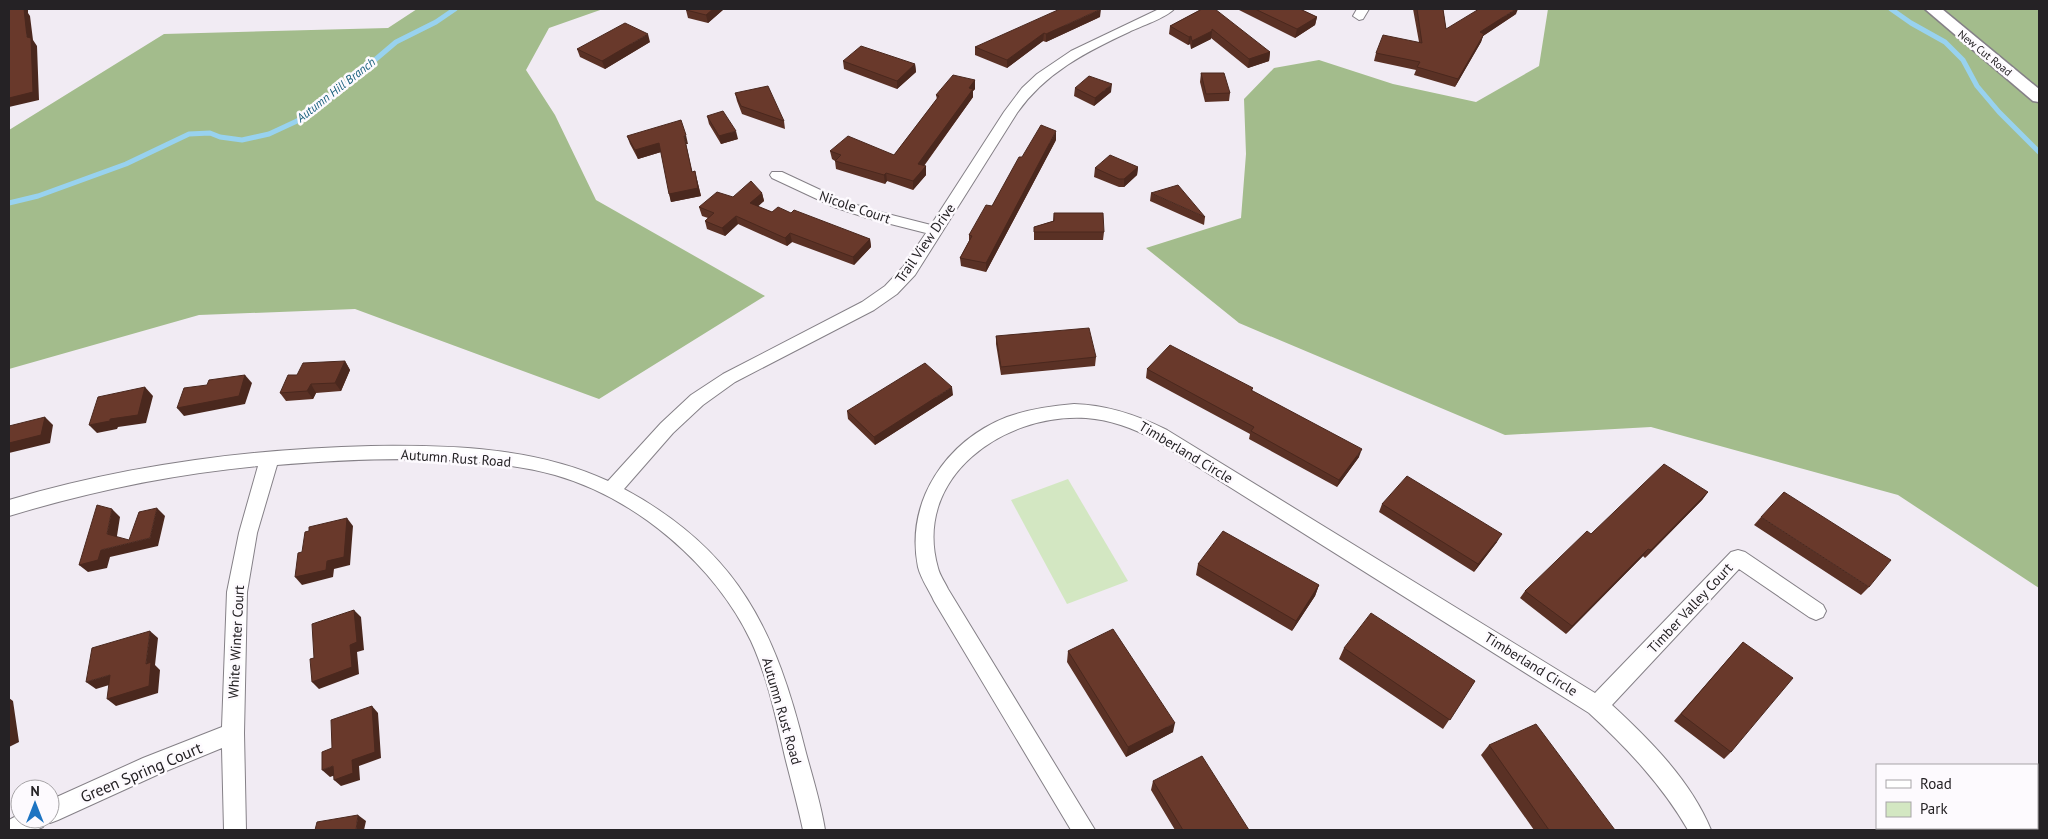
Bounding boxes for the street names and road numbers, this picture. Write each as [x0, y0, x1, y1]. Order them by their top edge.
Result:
street label: New Cut Road [1955, 27, 2015, 79]
street label: Nicole Court [817, 186, 893, 228]
street label: Trail View Drive [891, 200, 959, 286]
street label: Timberland Circle [1136, 417, 1236, 487]
street label: Autumn Rust Road [400, 445, 512, 471]
street label: Timber Valley Court [1643, 559, 1737, 657]
street label: White Winter Court [224, 584, 248, 699]
street label: Timberland Circle [1481, 628, 1581, 700]
street label: Autumn Rust Road [758, 655, 806, 767]
street label: Green Spring Court [77, 737, 205, 807]

